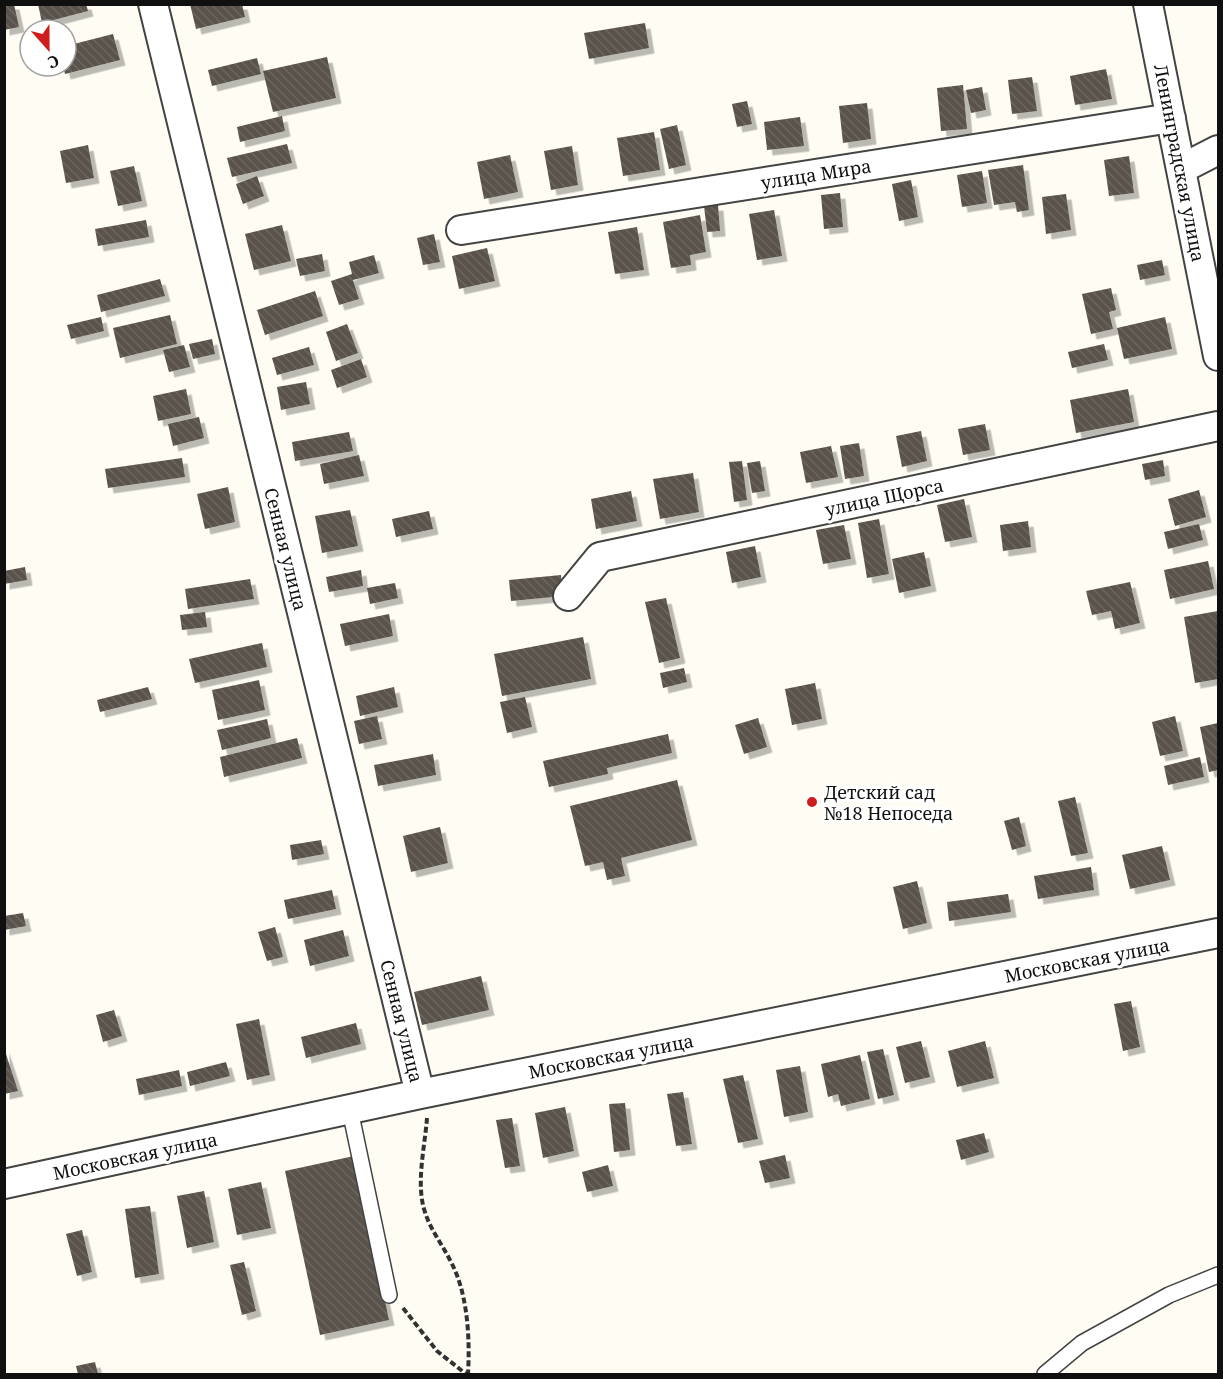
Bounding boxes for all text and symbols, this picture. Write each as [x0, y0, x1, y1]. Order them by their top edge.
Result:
north arrow [18, 18, 78, 78]
text: С [45, 50, 62, 74]
street label: Ленинградская улица [1149, 62, 1211, 264]
street label: улица Мира [759, 153, 873, 195]
street label: улица Щорса [823, 473, 945, 521]
street label: Сенная улица [259, 485, 313, 613]
place label: Детский сад №18 Непоседа [824, 780, 953, 825]
marker: Детский сад №18 Непоседа [805, 795, 819, 809]
street label: Московская улица [1002, 932, 1172, 988]
street label: Сенная улица [375, 957, 429, 1085]
street label: Московская улица [526, 1028, 696, 1084]
street label: Московская улица [50, 1127, 220, 1185]

